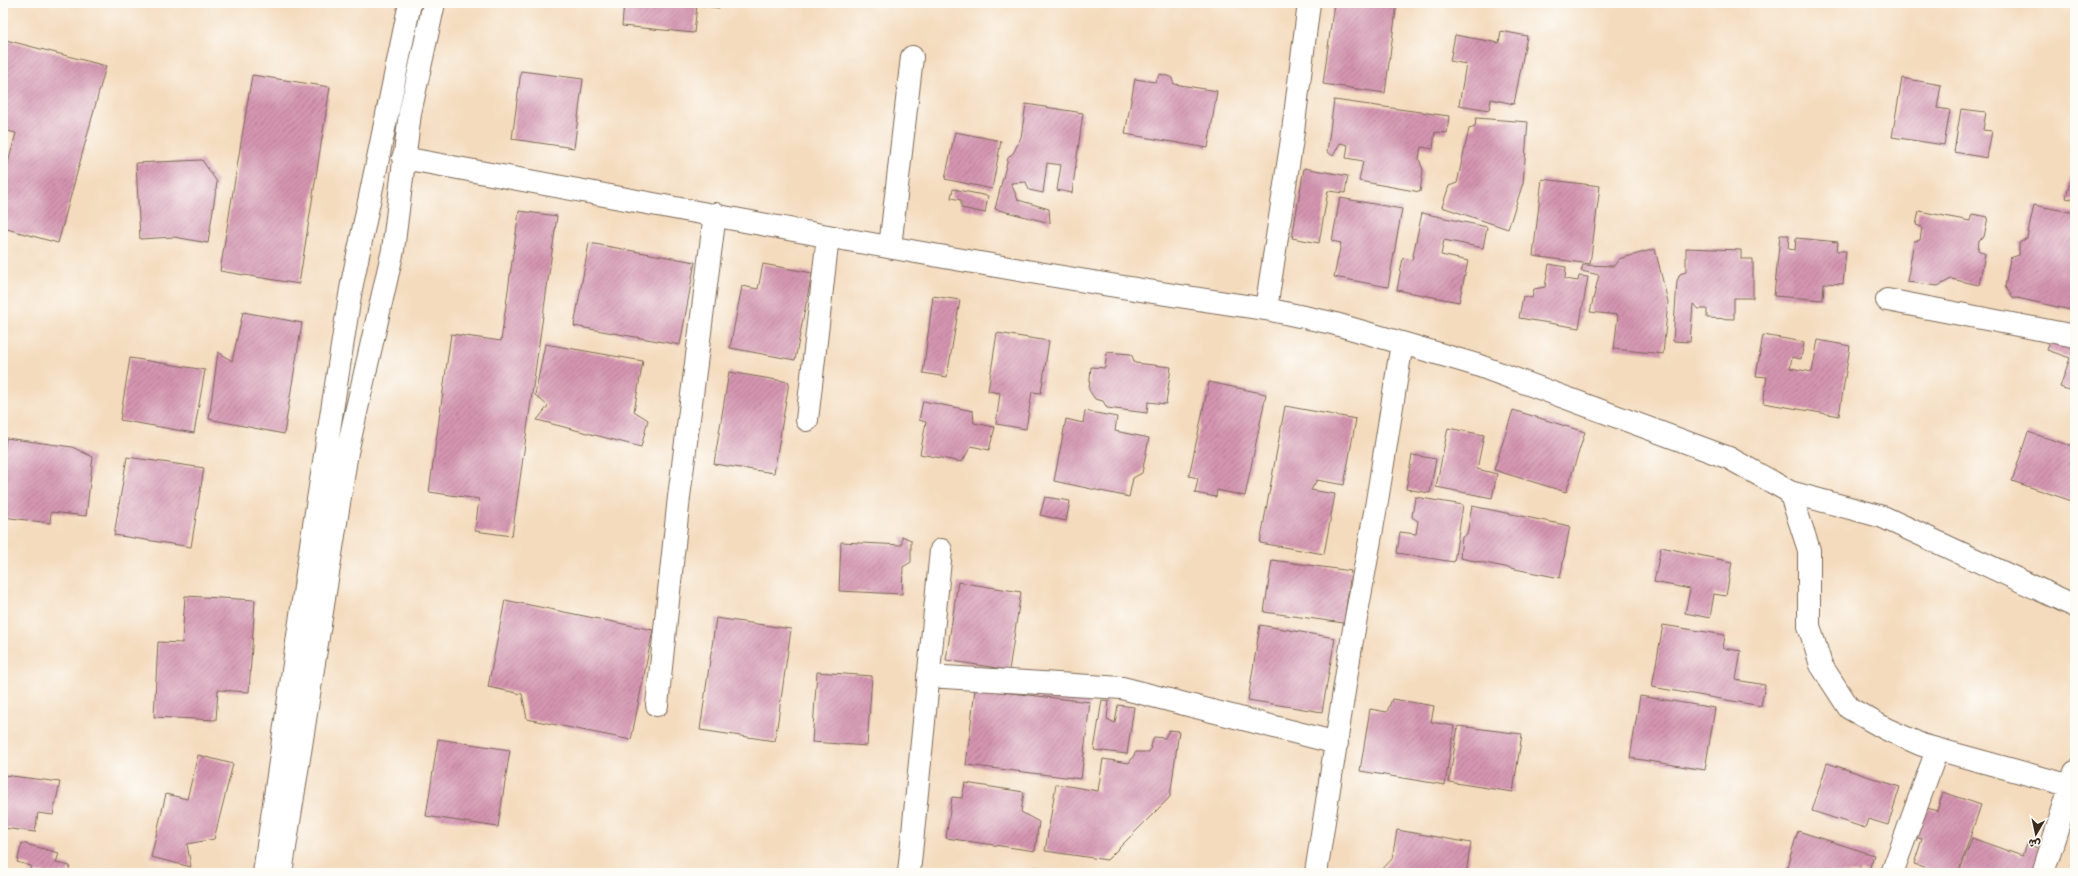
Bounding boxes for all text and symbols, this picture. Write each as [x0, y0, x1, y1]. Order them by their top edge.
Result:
north arrow [2016, 814, 2056, 854]
text: ش [2028, 836, 2042, 851]

